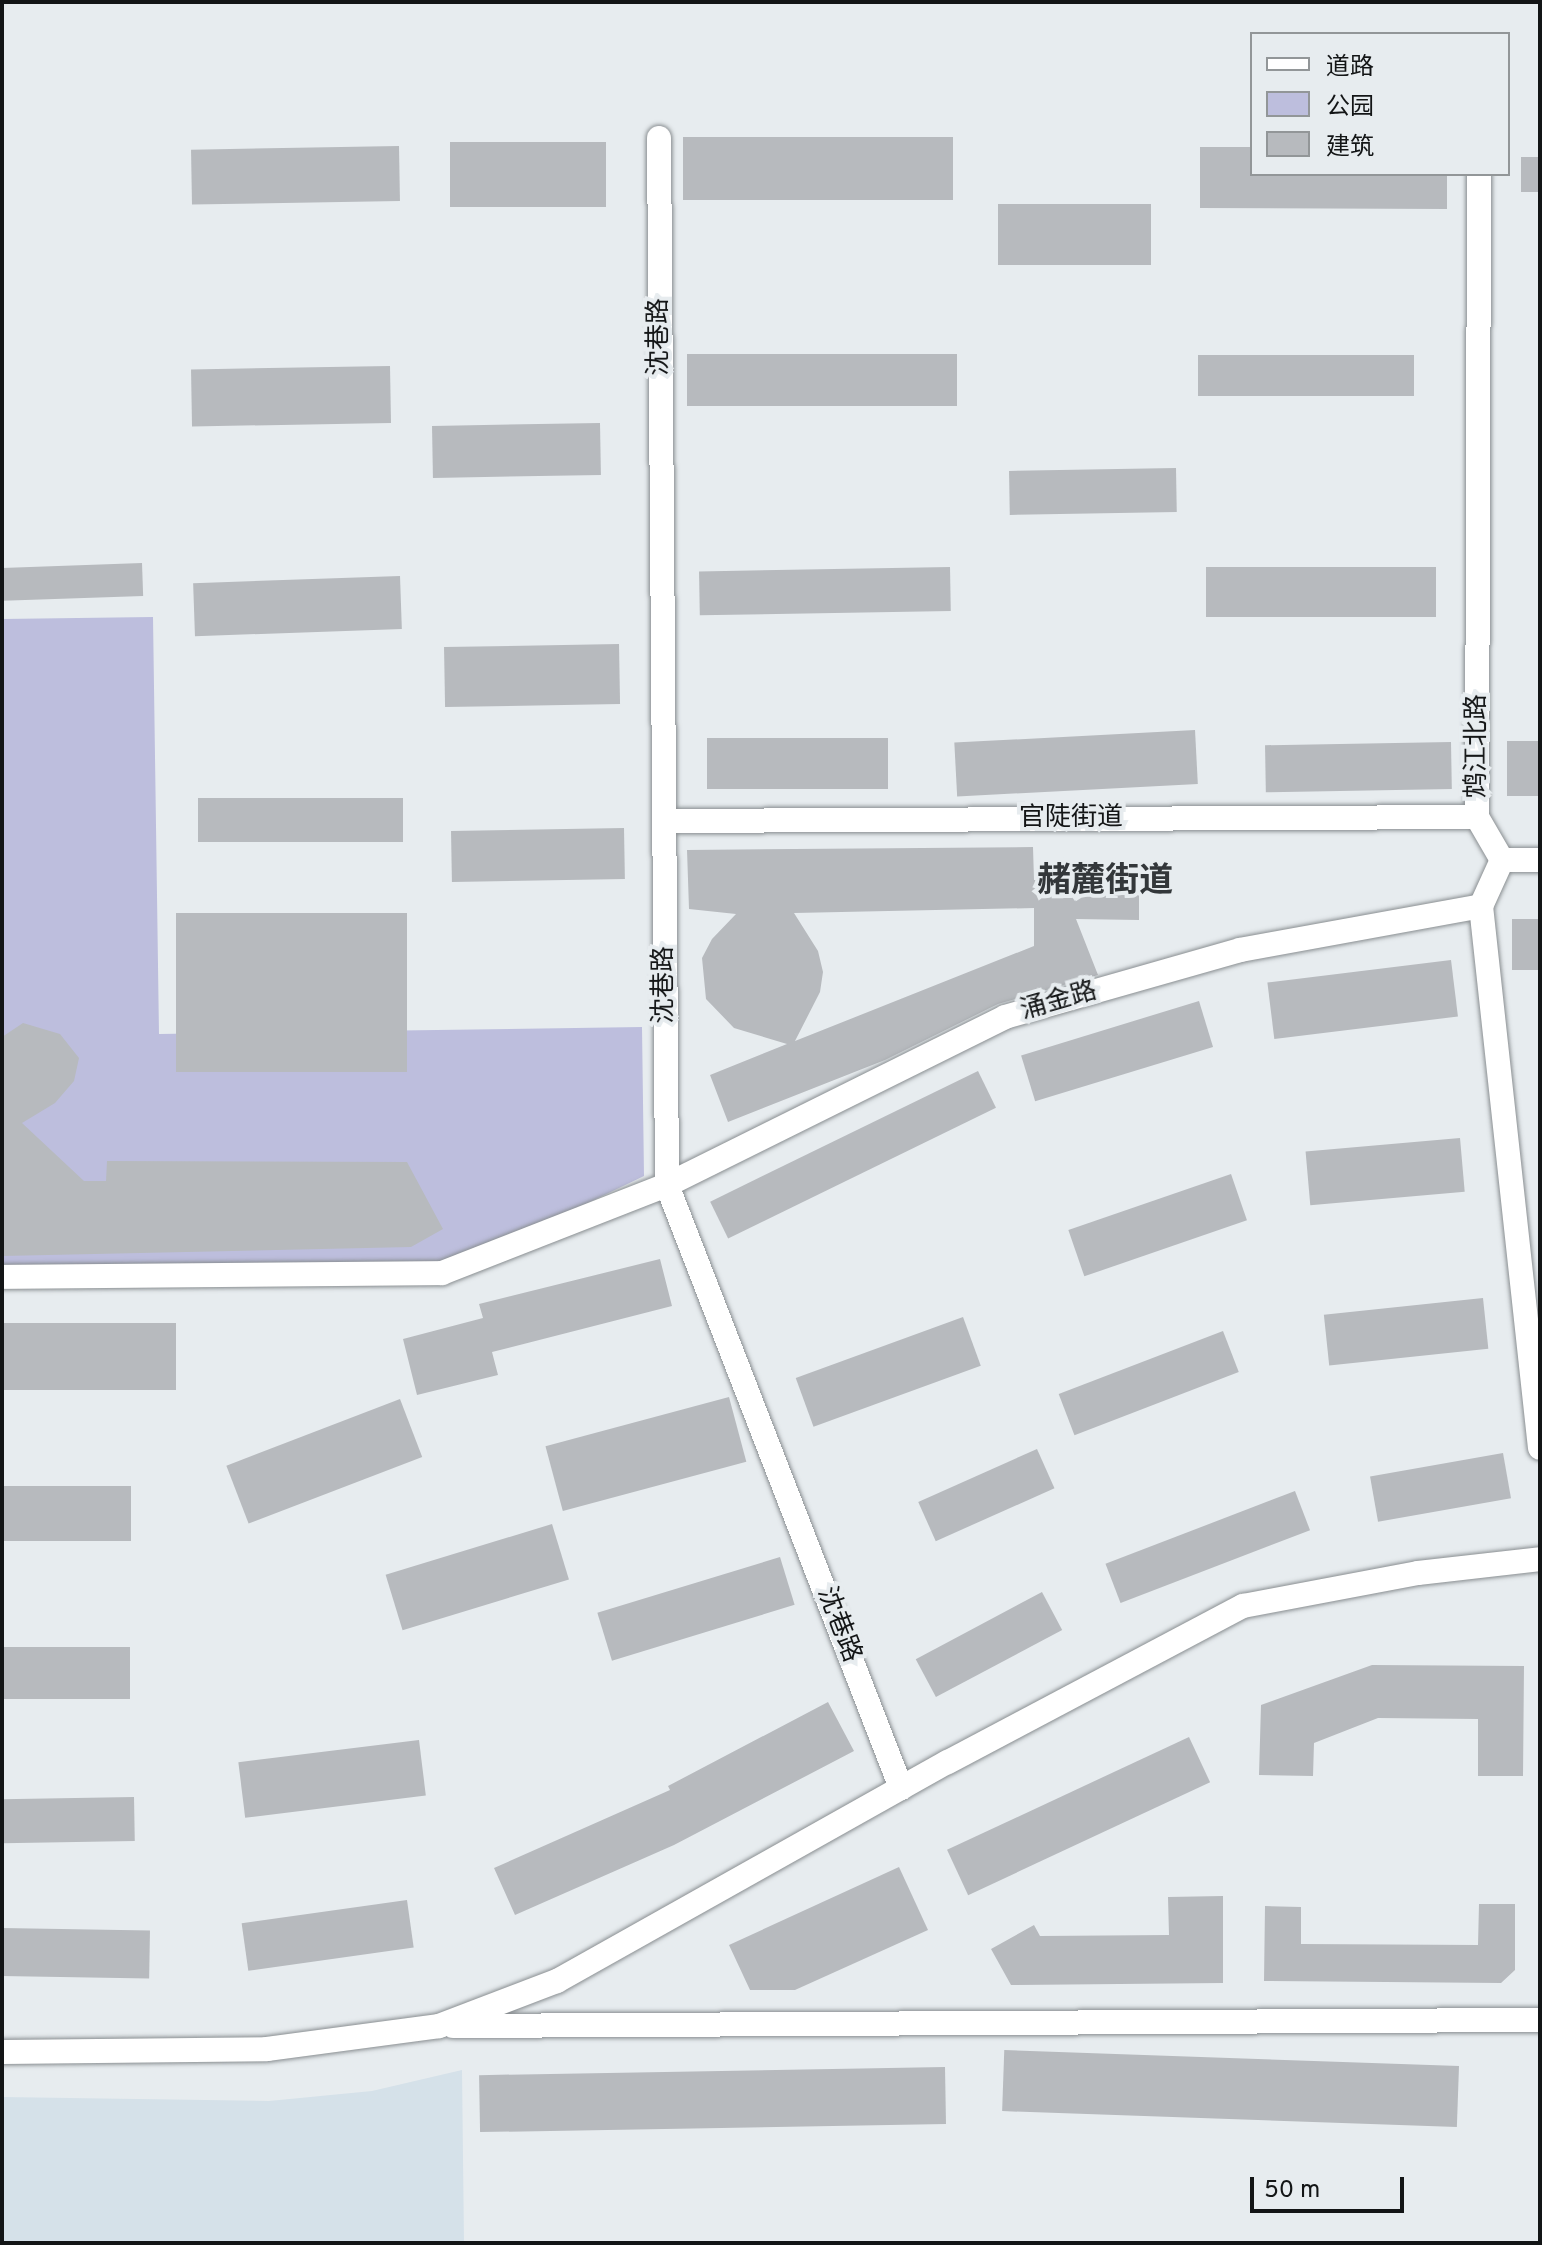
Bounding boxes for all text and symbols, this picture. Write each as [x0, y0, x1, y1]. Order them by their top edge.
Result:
legend [1250, 32, 1510, 176]
text: 道路 [1326, 53, 1374, 83]
text: 公园 [1326, 93, 1374, 123]
text: 建筑 [1326, 133, 1374, 163]
street label: 沈巷路 [644, 298, 676, 376]
street label: 鸩江北路 [1462, 694, 1494, 798]
street label: 官陡街道 [1019, 803, 1123, 835]
district label: 赭麓街道 [1037, 863, 1173, 903]
street label: 沈巷路 [649, 946, 681, 1024]
street label: 涌金路 [1017, 976, 1101, 1028]
street label: 沈巷路 [809, 1583, 867, 1667]
scale bar [1254, 2161, 1408, 2211]
text: 50 m [1264, 2176, 1320, 2206]

